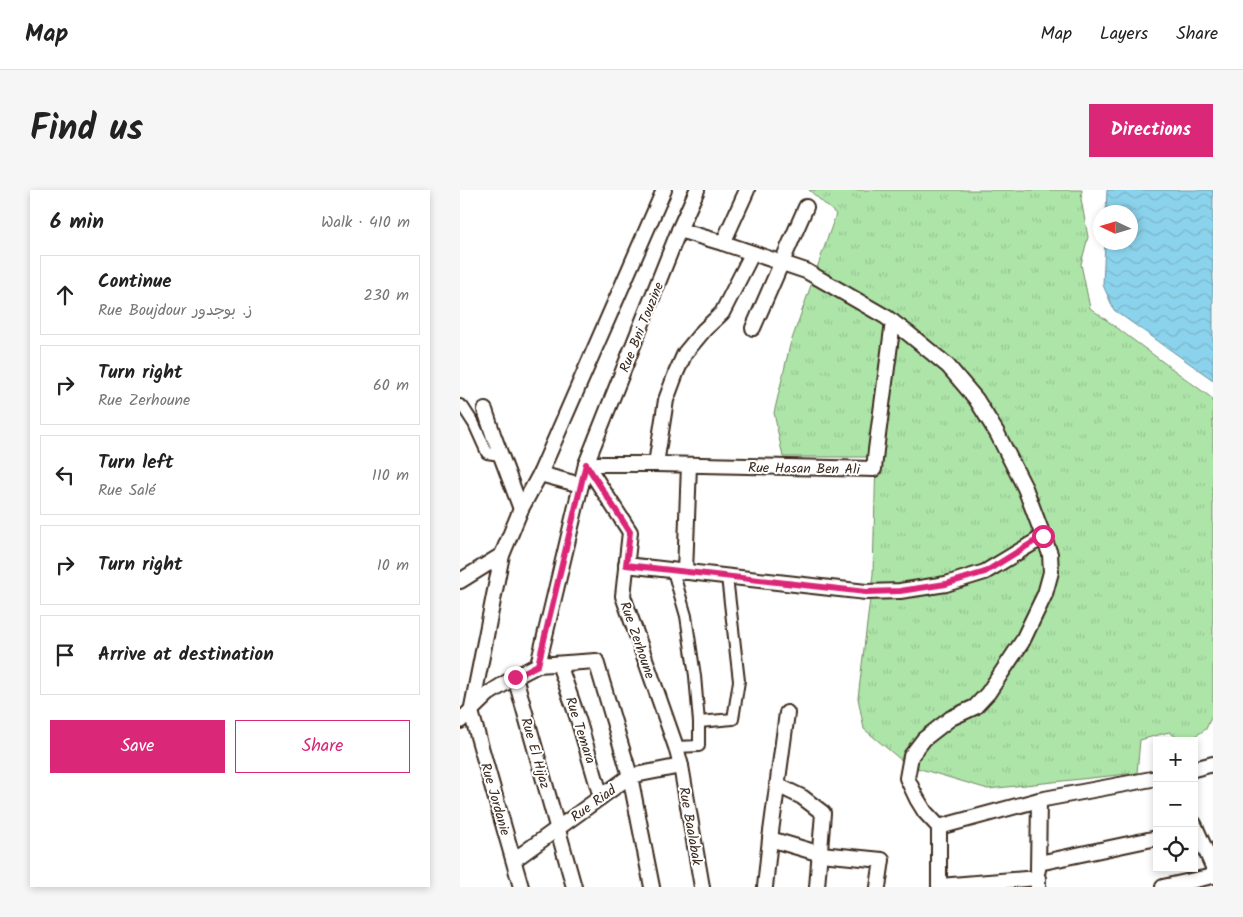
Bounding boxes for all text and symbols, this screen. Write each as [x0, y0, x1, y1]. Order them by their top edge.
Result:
text: Map [25, 15, 68, 54]
text: Map [1041, 20, 1072, 49]
text: Layers [1100, 20, 1148, 49]
text: Share [1176, 20, 1218, 49]
text: Find us [30, 102, 143, 158]
button: Directions [1089, 104, 1213, 157]
north arrow [1093, 205, 1138, 250]
text: 6 min [50, 206, 104, 239]
text: Walk · 410 m [321, 210, 410, 235]
text: Continue [98, 267, 171, 297]
street label: Rue Bni Touzine [614, 278, 670, 376]
icon: ahead [51, 281, 79, 309]
text: 230 m [363, 283, 409, 308]
text: Rue Boujdour ز. بوجدور [98, 298, 252, 323]
text: Turn right [98, 358, 183, 388]
icon: right [51, 371, 79, 399]
text: 60 m [373, 373, 409, 398]
text: Rue Zerhoune [98, 388, 190, 413]
text: Turn left [98, 448, 173, 478]
street label: Rue Hasan Ben Ali [748, 457, 861, 481]
icon: left [51, 461, 79, 489]
text: 110 m [372, 463, 409, 488]
text: Rue Salé [98, 478, 156, 503]
route start [1032, 525, 1055, 548]
text: Turn right [98, 550, 183, 580]
icon: right [51, 551, 79, 579]
text: 10 m [377, 553, 409, 578]
street label: Rue Zerhoune [614, 599, 661, 683]
text: Arrive at destination [98, 640, 274, 670]
icon: arrive [51, 641, 79, 669]
route end [504, 666, 527, 689]
street label: Rue Temara [559, 694, 601, 767]
street label: Rue El Hijaz [514, 715, 556, 791]
button: Save [50, 720, 225, 773]
button: Share [235, 720, 410, 773]
map controls [1153, 737, 1198, 872]
button: + [1153, 737, 1198, 782]
street label: Rue Jordanie [474, 760, 516, 839]
street label: Rue Riad [566, 779, 622, 828]
button: − [1153, 782, 1198, 827]
street label: Rue Baalabak [672, 785, 708, 868]
button: locate [1153, 827, 1198, 872]

